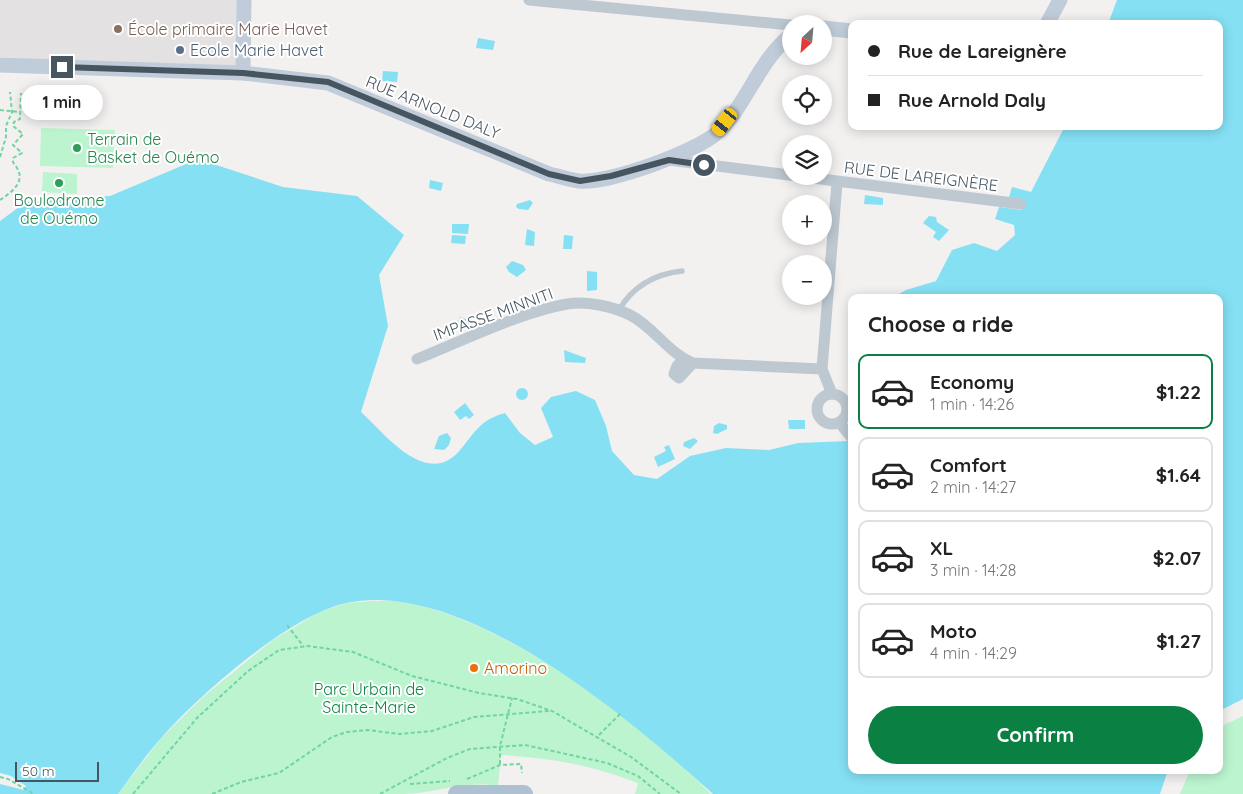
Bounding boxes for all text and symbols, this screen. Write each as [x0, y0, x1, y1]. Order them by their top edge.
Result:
north arrow [782, 15, 832, 65]
map controls [782, 15, 832, 305]
place label: École primaire Marie Havet [128, 19, 328, 39]
marker: École primaire Marie Havet [112, 23, 124, 35]
text: Rue de Lareignère [898, 39, 1067, 63]
place label: Ecole Marie Havet [190, 40, 324, 60]
marker: Ecole Marie Havet [174, 44, 186, 56]
route end [51, 56, 73, 78]
street label: RUE ARNOLD DALY [363, 71, 503, 143]
button: locate [782, 75, 832, 125]
callout: 1 min [21, 84, 103, 120]
text: Rue Arnold Daly [898, 88, 1046, 112]
text: 1 min [43, 92, 81, 112]
car [709, 106, 740, 138]
place label: Terrain de Basket de Ouémo [87, 129, 219, 167]
button: layers [782, 135, 832, 185]
marker: Terrain de Basket de Ouémo [71, 142, 83, 154]
route start [693, 154, 715, 176]
street label: RUE DE LAREIGNÈRE [843, 157, 999, 195]
marker: Boulodrome de Ouémo [53, 177, 65, 189]
place label: Boulodrome de Ouémo [13, 190, 105, 228]
button: + [782, 195, 832, 245]
button: − [782, 255, 832, 305]
street label: IMPASSE MINNITI [430, 283, 556, 345]
text: Choose a ride [868, 310, 1013, 338]
icon: car [870, 369, 915, 414]
text: Economy [930, 370, 1014, 394]
text: $1.22 [1156, 380, 1201, 404]
text: 1 min · 14:26 [930, 394, 1014, 414]
icon: car [870, 452, 915, 497]
text: Comfort [930, 453, 1007, 477]
text: $1.64 [1156, 463, 1201, 487]
text: 2 min · 14:27 [930, 477, 1016, 497]
icon: car [870, 535, 915, 580]
text: XL [930, 536, 953, 560]
text: $2.07 [1153, 546, 1201, 570]
text: 3 min · 14:28 [930, 560, 1016, 580]
icon: car [870, 618, 915, 663]
text: Moto [930, 619, 977, 643]
text: $1.27 [1156, 629, 1201, 653]
text: 4 min · 14:29 [930, 643, 1017, 663]
place label: Amorino [484, 658, 547, 678]
marker: Amorino [468, 662, 480, 674]
park label: Parc Urbain de Sainte-Marie [314, 679, 424, 717]
button: Confirm [868, 706, 1203, 764]
scale bar [15, 759, 99, 782]
text: 50 m [22, 762, 55, 780]

